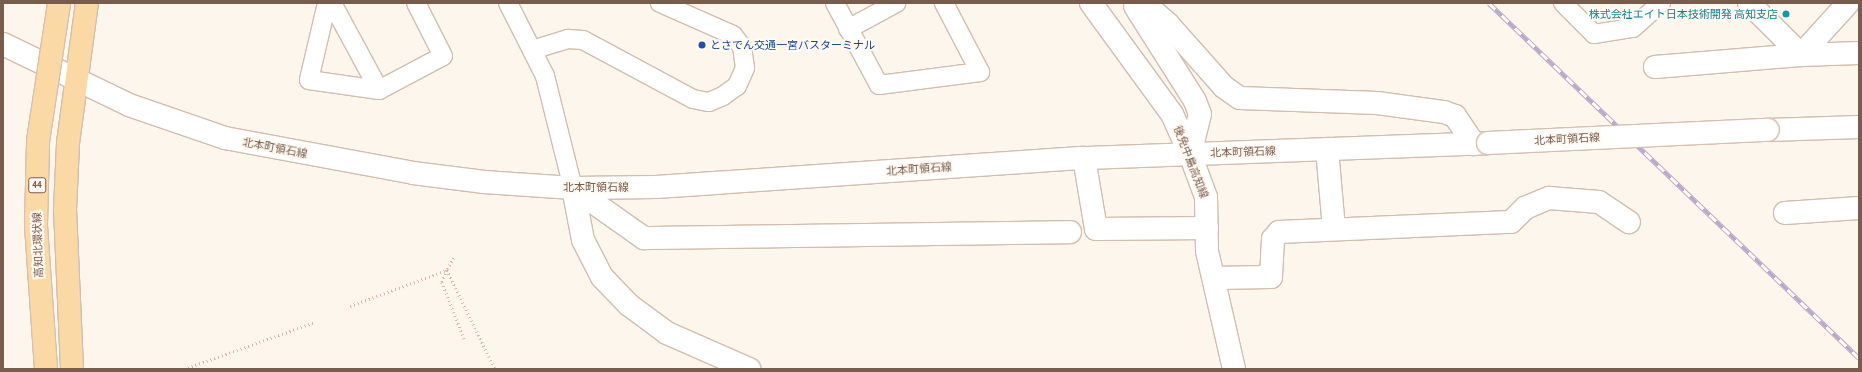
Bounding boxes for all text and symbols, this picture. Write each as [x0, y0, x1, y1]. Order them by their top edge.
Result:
place label: 株式会社エイト日本技術開発 高知支店 [1589, 7, 1778, 21]
marker: 株式会社エイト日本技術開発 高知支店 [1781, 9, 1791, 19]
place label: とさでん交通一宮バスターミナル [710, 38, 875, 52]
marker: とさでん交通一宮バスターミナル [697, 40, 707, 50]
street label: 後免中島高知線 [1171, 124, 1211, 200]
street label: 北本町領石線 [1534, 131, 1600, 147]
street label: 北本町領石線 [241, 135, 309, 161]
street label: 北本町領石線 [1210, 144, 1276, 160]
street label: 北本町領石線 [886, 160, 952, 178]
road number: 44 [28, 177, 46, 193]
street label: 北本町領石線 [563, 180, 629, 194]
street label: 高知北環状線 [30, 212, 46, 278]

